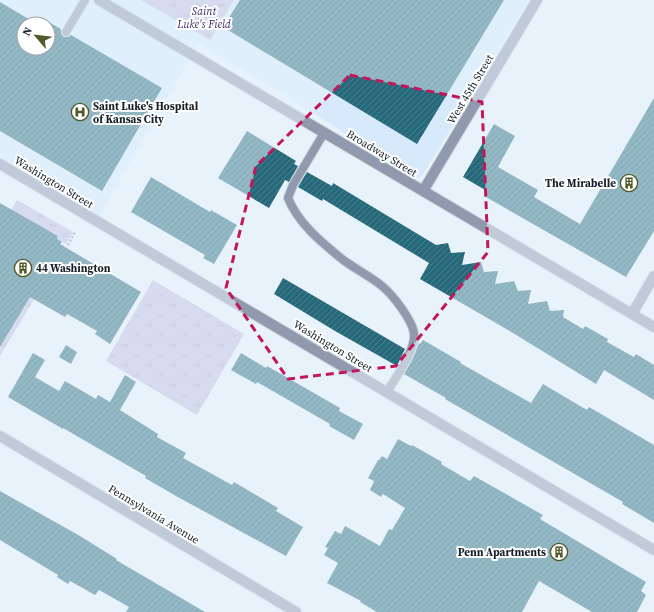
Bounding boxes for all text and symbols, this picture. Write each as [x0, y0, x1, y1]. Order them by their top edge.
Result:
park label: Saint Luke's Field [176, 4, 231, 32]
north arrow [16, 16, 56, 56]
text: N [19, 24, 36, 39]
street label: West 45th Street [444, 51, 497, 127]
place label: Saint Luke's Hospital of Kansas City [93, 99, 199, 127]
hospital icon: Saint Luke's Hospital of Kansas City [70, 102, 90, 122]
street label: Broadway Street [344, 127, 420, 181]
street label: Washington Street [11, 153, 96, 212]
building icon: The Mirabelle [619, 173, 639, 193]
place label: The Mirabelle [545, 176, 616, 191]
building icon: 44 Washington [13, 258, 33, 278]
place label: 44 Washington [36, 261, 111, 276]
street label: Washington Street [290, 317, 375, 376]
street label: Pennsylvania Avenue [105, 481, 202, 548]
building icon: Penn Apartments [549, 542, 569, 562]
place label: Penn Apartments [458, 545, 546, 560]

